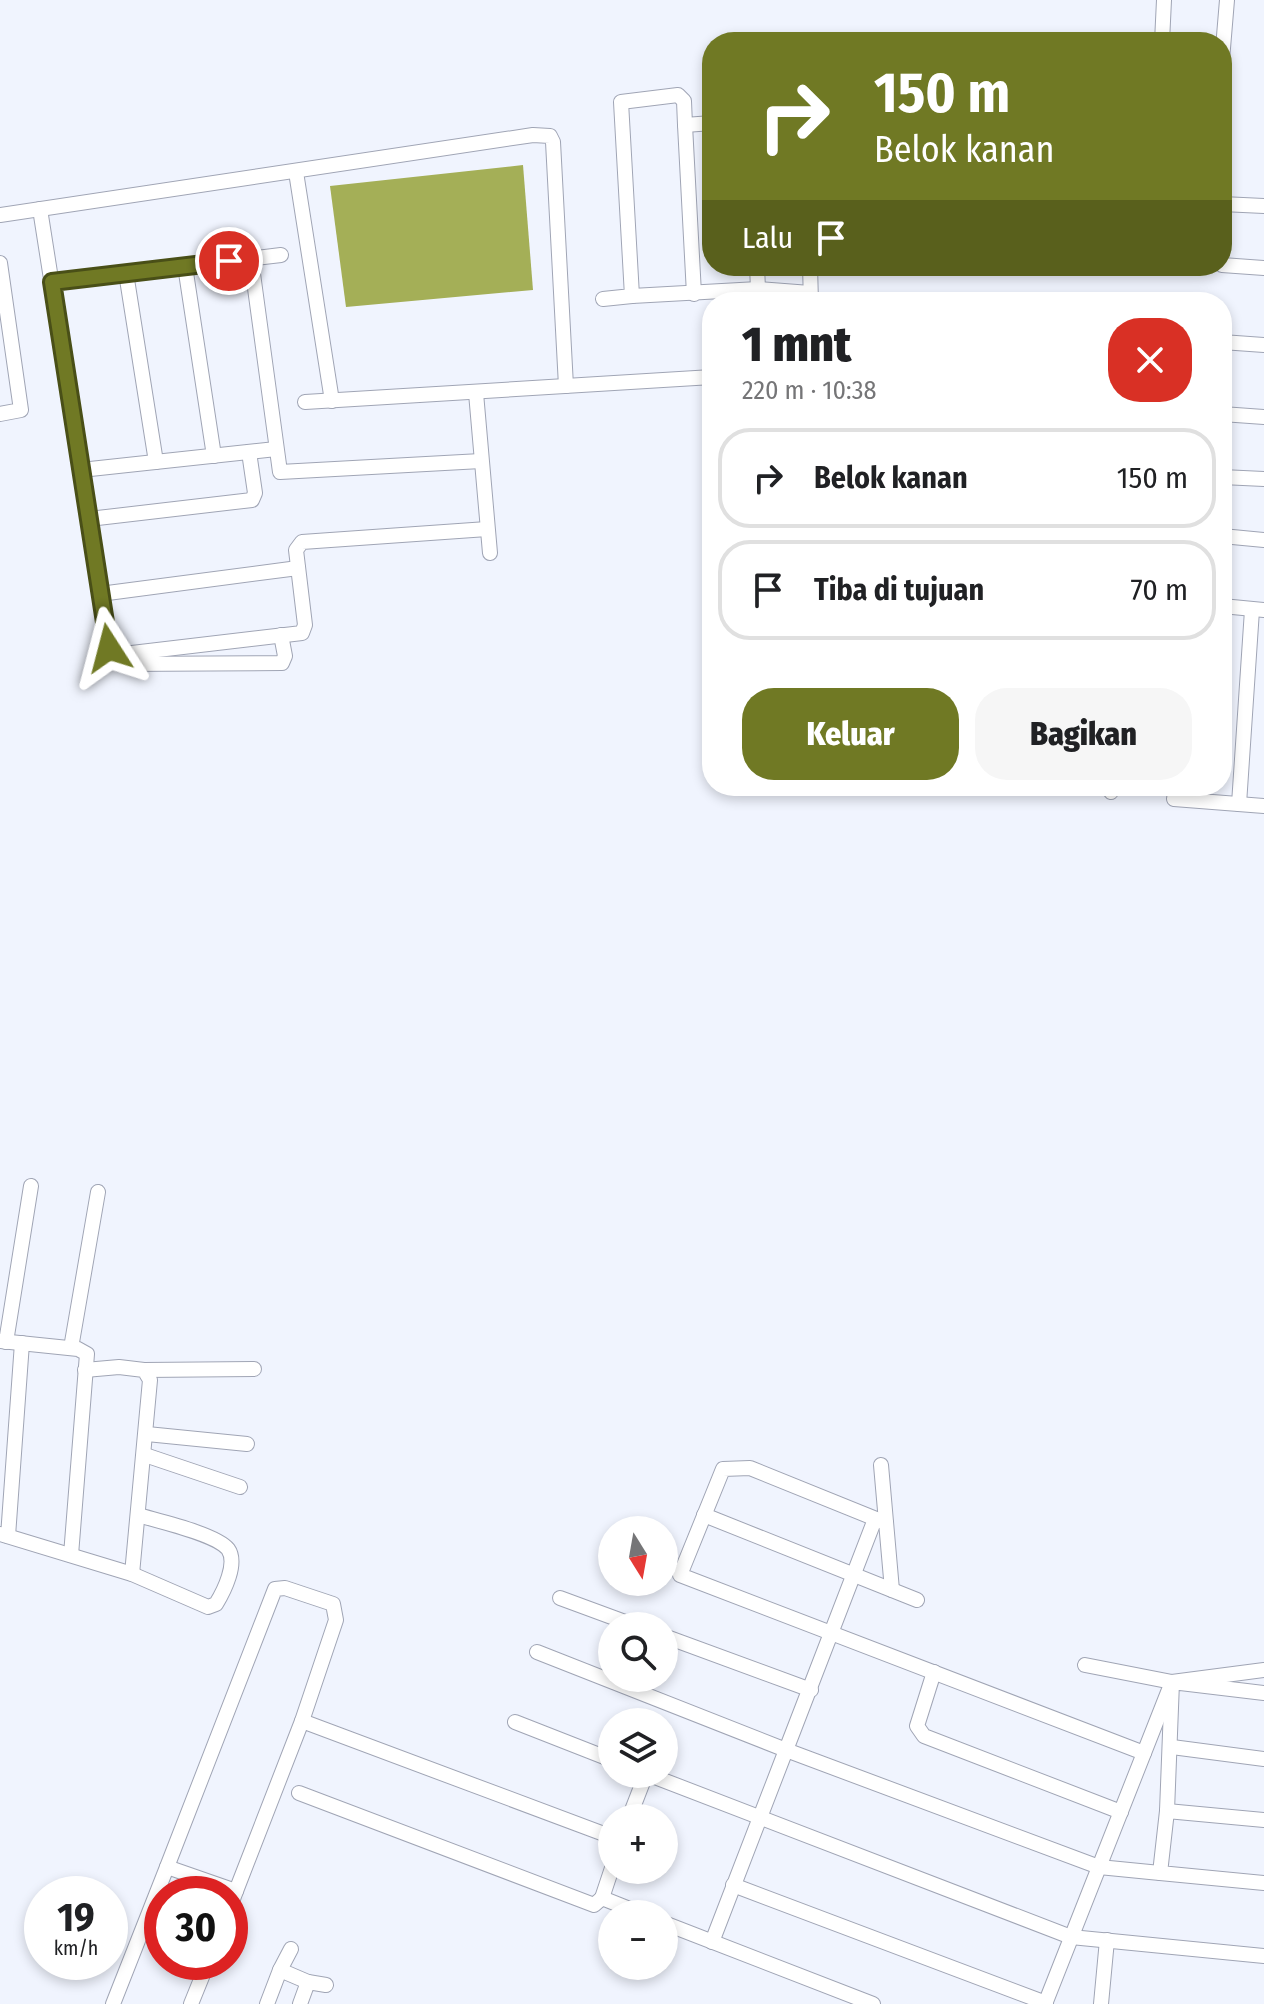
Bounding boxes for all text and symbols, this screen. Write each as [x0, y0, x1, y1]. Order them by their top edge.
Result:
text: 150 m [874, 60, 1010, 127]
icon: right [742, 64, 846, 168]
text: Belok kanan [874, 128, 1054, 172]
icon: arrive [809, 216, 853, 260]
text: Lalu [742, 220, 793, 256]
pin [195, 227, 263, 295]
icon: arrive [207, 239, 251, 283]
text: 1 mnt [742, 316, 851, 374]
button: close [1108, 318, 1192, 402]
text: 220 m · 10:38 [742, 375, 876, 406]
icon: right [746, 456, 790, 500]
text: Belok kanan [814, 460, 968, 496]
text: 150 m [1117, 460, 1188, 496]
icon: arrive [746, 568, 790, 612]
text: Tiba di tujuan [814, 572, 984, 608]
text: 70 m [1130, 572, 1188, 608]
position arrow [67, 606, 151, 690]
button: Keluar [742, 688, 959, 780]
button: Bagikan [975, 688, 1192, 780]
north arrow [598, 1516, 678, 1596]
map controls [598, 1516, 678, 1980]
button: search [598, 1612, 678, 1692]
button: layers [598, 1708, 678, 1788]
button: + [598, 1804, 678, 1884]
speed limit sign: 30 [144, 1876, 248, 1980]
text: 19 [57, 1894, 95, 1942]
button: − [598, 1900, 678, 1980]
text: km/h [54, 1936, 98, 1960]

